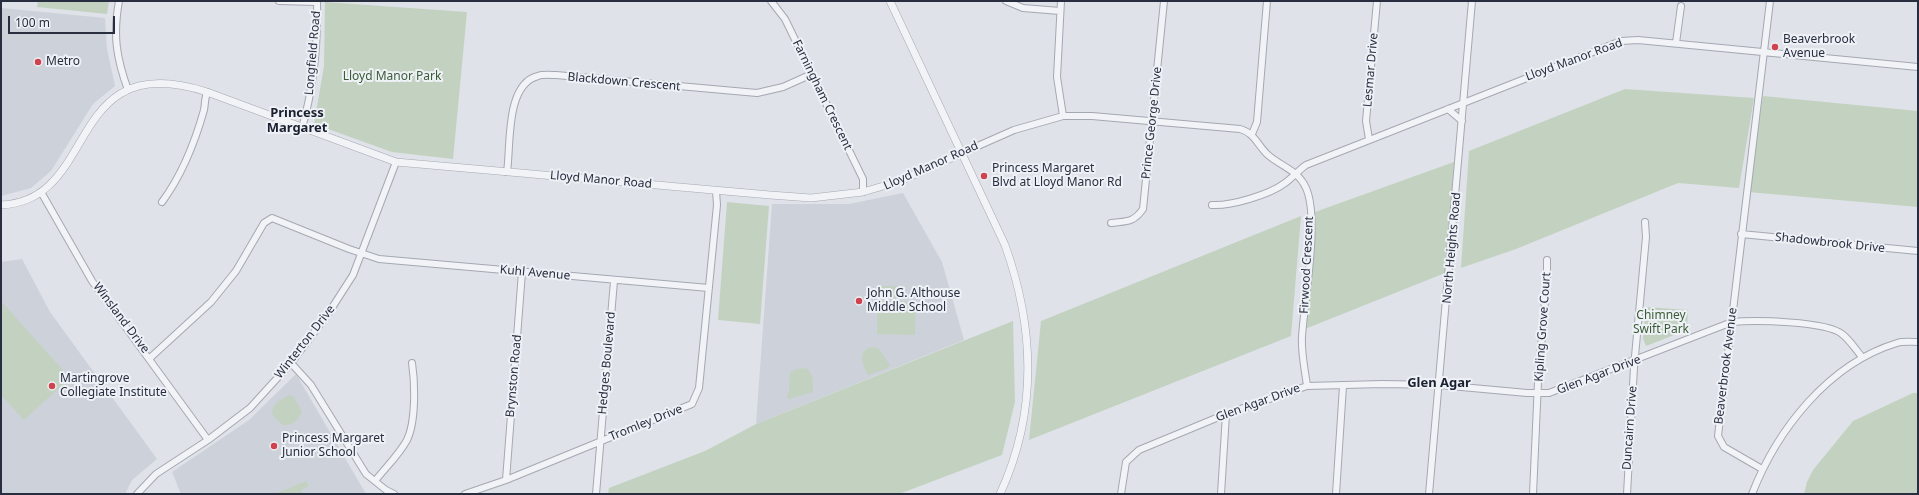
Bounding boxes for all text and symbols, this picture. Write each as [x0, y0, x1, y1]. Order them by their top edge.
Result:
scale bar [10, 8, 117, 34]
street label: Longfield Road [302, 10, 324, 96]
text: 100 m [15, 14, 50, 31]
street label: Lesmar Drive [1361, 32, 1381, 108]
place label: Beaverbrook Avenue [1783, 33, 1855, 61]
street label: Lloyd Manor Road [1524, 36, 1624, 84]
street label: Farningham Crescent [789, 38, 855, 152]
marker: Beaverbrook Avenue [1770, 42, 1780, 52]
place label: Metro [46, 55, 80, 69]
marker: Metro [33, 57, 43, 67]
street label: Prince George Drive [1139, 66, 1165, 180]
park label: Lloyd Manor Park [343, 70, 441, 84]
street label: Blackdown Crescent [567, 70, 681, 94]
district label: Princess Margaret [267, 105, 327, 136]
street label: Lloyd Manor Road [881, 139, 981, 193]
place label: Princess Margaret Blvd at Lloyd Manor Rd [992, 162, 1122, 190]
street label: Lloyd Manor Road [549, 168, 653, 192]
marker: Princess Margaret Blvd at Lloyd Manor Rd [979, 171, 989, 181]
street label: North Heights Road [1440, 192, 1464, 304]
street label: Firwood Crescent [1297, 216, 1317, 314]
street label: Shadowbrook Drive [1774, 230, 1886, 256]
street label: Kuhl Avenue [499, 263, 571, 283]
street label: Kipling Grove Court [1532, 272, 1554, 382]
street label: Winsland Drive [90, 280, 152, 356]
place label: John G. Althouse Middle School [867, 287, 960, 315]
marker: John G. Althouse Middle School [854, 296, 864, 306]
street label: Winterton Drive [272, 302, 338, 382]
street label: Beaverbrook Avenue [1712, 307, 1740, 425]
park label: Chimney Swift Park [1633, 309, 1689, 337]
street label: Hedges Boulevard [595, 311, 619, 415]
street label: Brynston Road [503, 334, 525, 418]
street label: Glen Agar Drive [1555, 352, 1643, 398]
place label: Martingrove Collegiate Institute [60, 372, 167, 400]
district label: Glen Agar [1407, 375, 1471, 391]
marker: Martingrove Collegiate Institute [47, 381, 57, 391]
street label: Glen Agar Drive [1214, 381, 1302, 425]
street label: Duncairn Drive [1620, 385, 1640, 471]
street label: Tromley Drive [607, 402, 685, 444]
place label: Princess Margaret Junior School [282, 432, 384, 460]
marker: Princess Margaret Junior School [269, 441, 279, 451]

